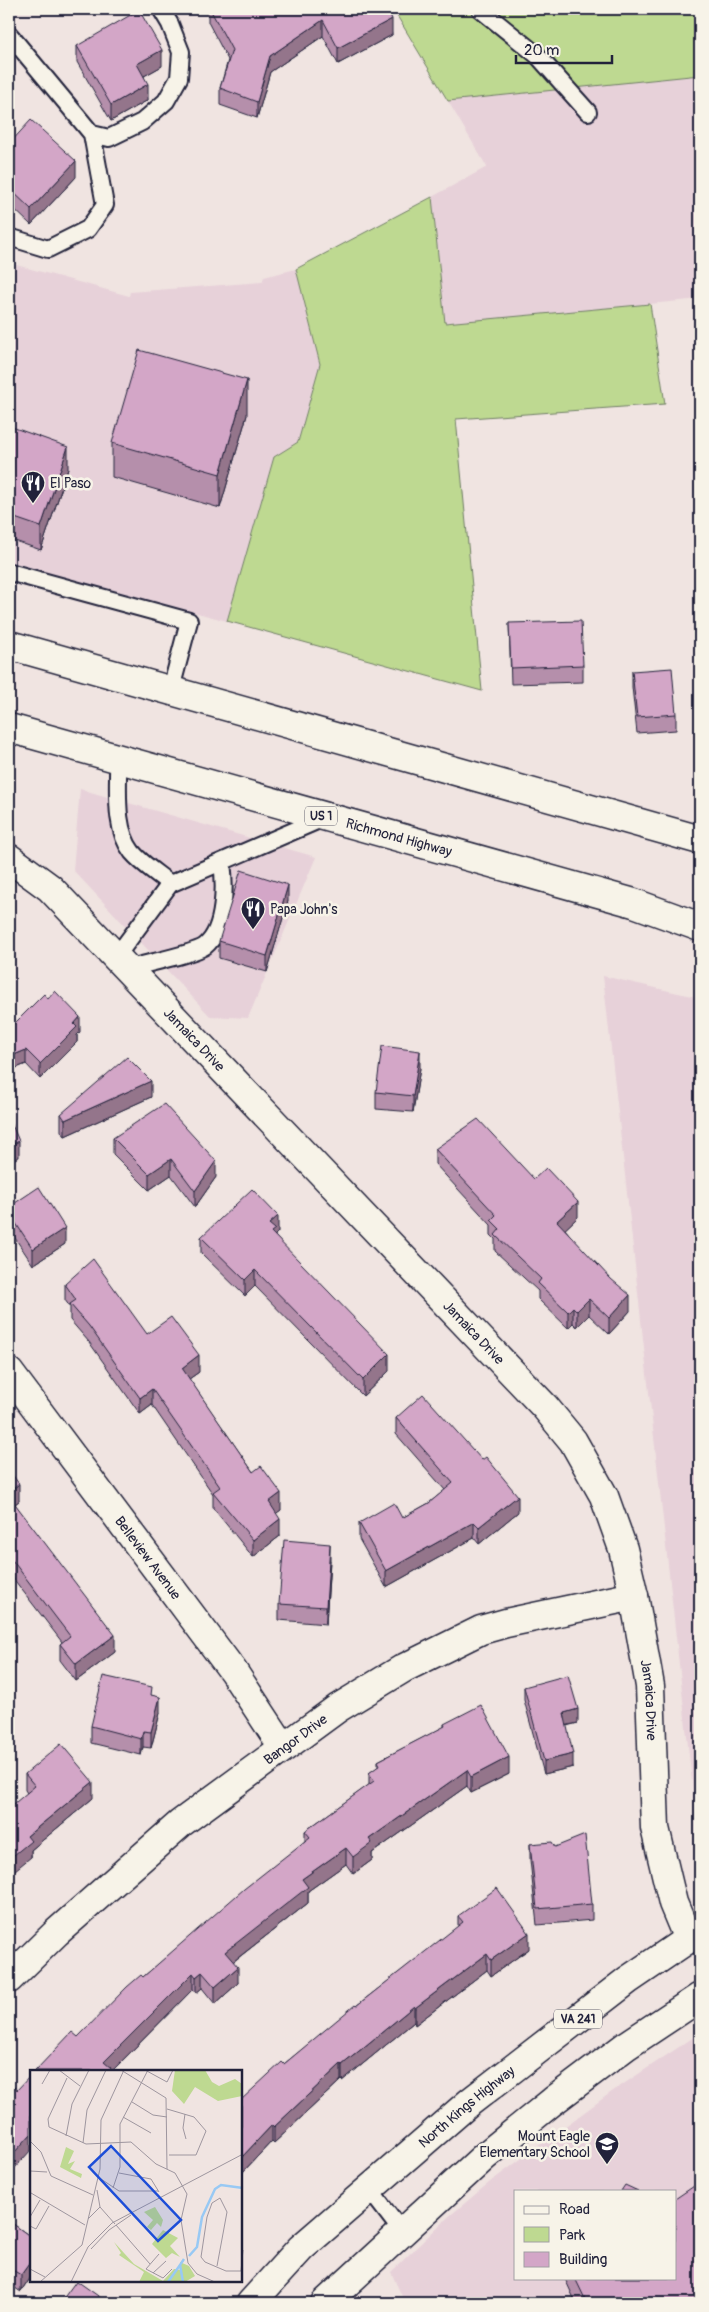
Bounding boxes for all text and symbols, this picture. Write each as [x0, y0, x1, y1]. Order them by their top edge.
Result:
scale bar [516, 32, 613, 64]
text: 20 m [524, 41, 559, 60]
restaurant icon: El Paso [20, 470, 46, 504]
place label: El Paso [50, 475, 92, 492]
road number: US 1 [305, 806, 337, 826]
street label: Richmond Highway [344, 815, 454, 861]
restaurant icon: Papa John's [240, 896, 266, 930]
place label: Papa John's [270, 901, 338, 918]
street label: Jamaica Drive [160, 1004, 228, 1075]
street label: Jamaica Drive [439, 1298, 508, 1368]
street label: Belleview Avenue [111, 1513, 184, 1603]
street label: Jamaica Drive [636, 1658, 660, 1741]
street label: Bangor Drive [261, 1711, 331, 1769]
road number: VA 241 [554, 2010, 602, 2028]
street label: North Kings Highway [415, 2063, 518, 2152]
inset map [30, 2070, 242, 2282]
place label: Mount Eagle Elementary School [479, 2128, 590, 2161]
school or university icon: Mount Eagle Elementary School [594, 2131, 620, 2165]
legend [514, 2190, 676, 2280]
text: Road [559, 2200, 590, 2219]
text: Park [559, 2226, 586, 2245]
text: Building [559, 2250, 607, 2269]

